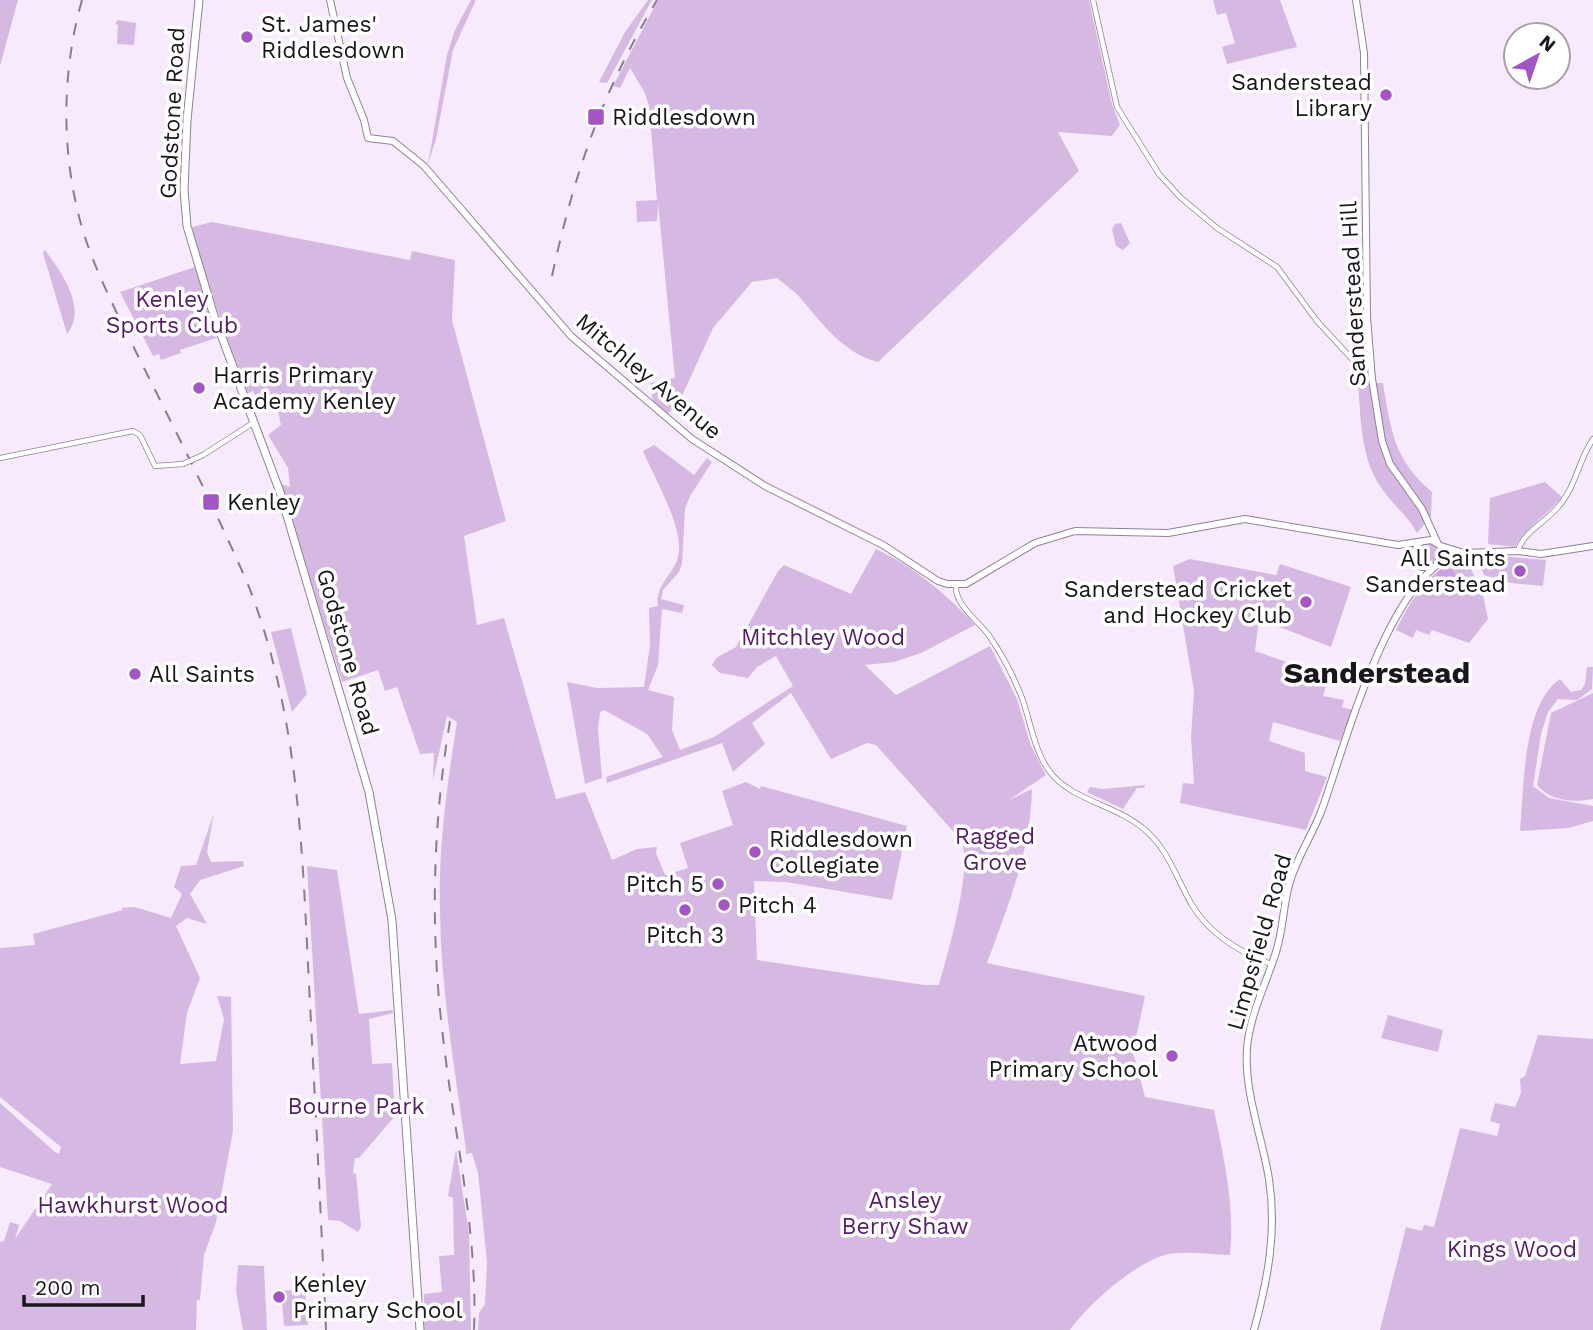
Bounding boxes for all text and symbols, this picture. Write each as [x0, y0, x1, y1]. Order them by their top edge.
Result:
place label: St. James' Riddlesdown [261, 11, 405, 64]
north arrow [1502, 21, 1572, 91]
street label: Godstone Road [155, 26, 190, 200]
marker: St. James' Riddlesdown [239, 29, 255, 45]
text: N [1535, 30, 1560, 57]
place label: Sanderstead Library [1231, 69, 1372, 122]
marker: Sanderstead Library [1378, 87, 1394, 103]
place label: Riddlesdown [612, 104, 756, 131]
marker: Riddlesdown [586, 107, 606, 127]
street label: Sanderstead Hill [1335, 201, 1372, 387]
park label: Kenley Sports Club [106, 286, 238, 339]
street label: Mitchley Avenue [570, 308, 727, 445]
place label: Harris Primary Academy Kenley [213, 362, 396, 415]
marker: Harris Primary Academy Kenley [191, 380, 207, 396]
place label: Kenley [227, 489, 300, 516]
marker: Kenley [201, 492, 221, 512]
place label: All Saints Sanderstead [1365, 545, 1506, 598]
marker: All Saints Sanderstead [1512, 563, 1528, 579]
street label: Godstone Road [311, 566, 384, 738]
place label: Sanderstead Cricket and Hockey Club [1064, 576, 1292, 629]
marker: Sanderstead Cricket and Hockey Club [1298, 594, 1314, 610]
park label: Mitchley Wood [741, 624, 905, 651]
district label: Sanderstead [1284, 655, 1470, 690]
place label: All Saints [149, 661, 255, 688]
marker: All Saints [127, 666, 143, 682]
park label: Ragged Grove [955, 823, 1035, 876]
place label: Riddlesdown Collegiate [769, 826, 913, 879]
marker: Riddlesdown Collegiate [747, 844, 763, 860]
street label: Limpsfield Road [1221, 851, 1298, 1033]
place label: Pitch 5 [626, 871, 704, 898]
marker: Pitch 5 [710, 876, 726, 892]
place label: Pitch 4 [738, 892, 817, 919]
marker: Pitch 4 [716, 897, 732, 913]
marker: Pitch 3 [677, 902, 693, 918]
place label: Pitch 3 [646, 922, 724, 949]
place label: Atwood Primary School [989, 1030, 1158, 1083]
marker: Atwood Primary School [1164, 1048, 1180, 1064]
park label: Bourne Park [287, 1093, 425, 1120]
park label: Ansley Berry Shaw [841, 1187, 969, 1240]
park label: Hawkhurst Wood [37, 1192, 229, 1219]
park label: Kings Wood [1447, 1236, 1577, 1263]
scale bar [24, 1264, 144, 1308]
place label: Kenley Primary School [293, 1271, 463, 1324]
text: 200 m [35, 1275, 101, 1300]
marker: Kenley Primary School [271, 1289, 287, 1305]

